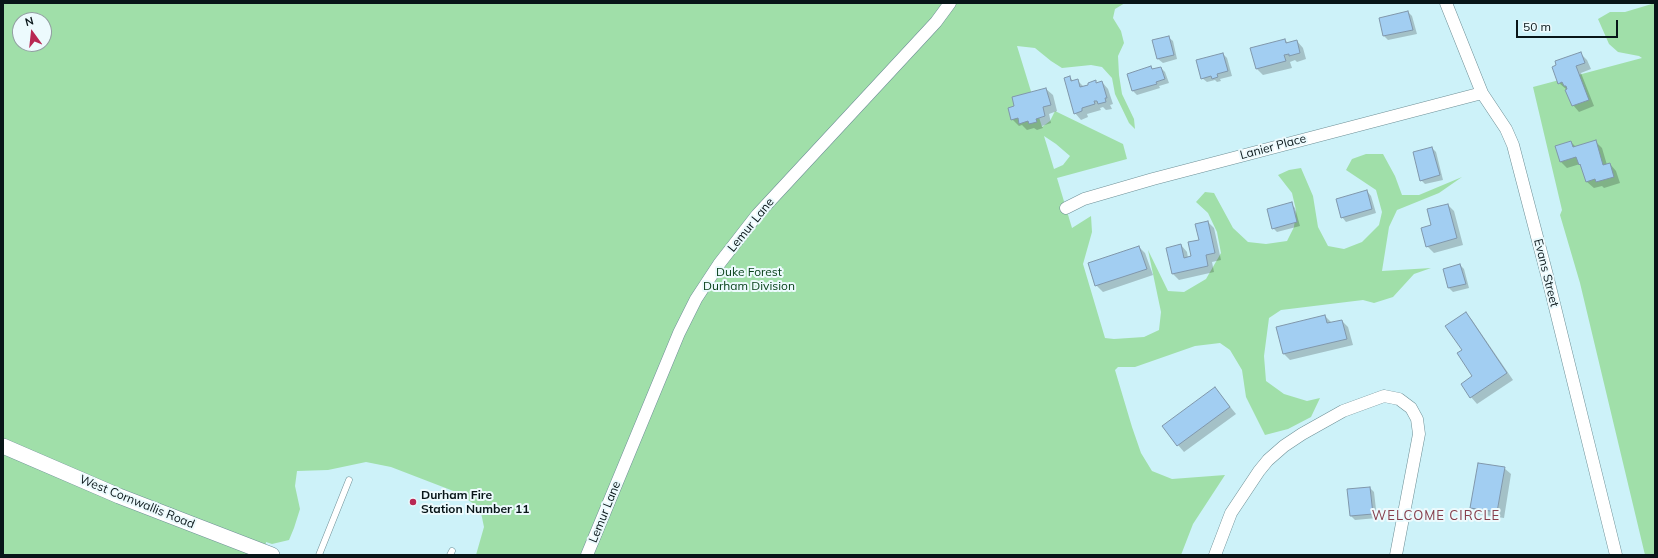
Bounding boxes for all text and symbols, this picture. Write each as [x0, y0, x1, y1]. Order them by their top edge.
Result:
north arrow [12, 12, 52, 52]
scale bar [1518, 12, 1620, 38]
text: N [23, 14, 35, 29]
text: 50 m [1523, 19, 1551, 34]
street label: Lanier Place [1238, 131, 1308, 163]
street label: Lemur Lane [725, 195, 777, 255]
street label: Evans Street [1531, 237, 1561, 309]
park label: Duke Forest Durham Division [703, 265, 795, 293]
street label: West Cornwallis Road [77, 472, 197, 532]
street label: Lemur Lane [586, 479, 624, 545]
place label: Durham Fire Station Number 11 [421, 488, 529, 516]
marker: Durham Fire Station Number 11 [408, 497, 418, 507]
district label: WELCOME CIRCLE [1372, 508, 1500, 524]

